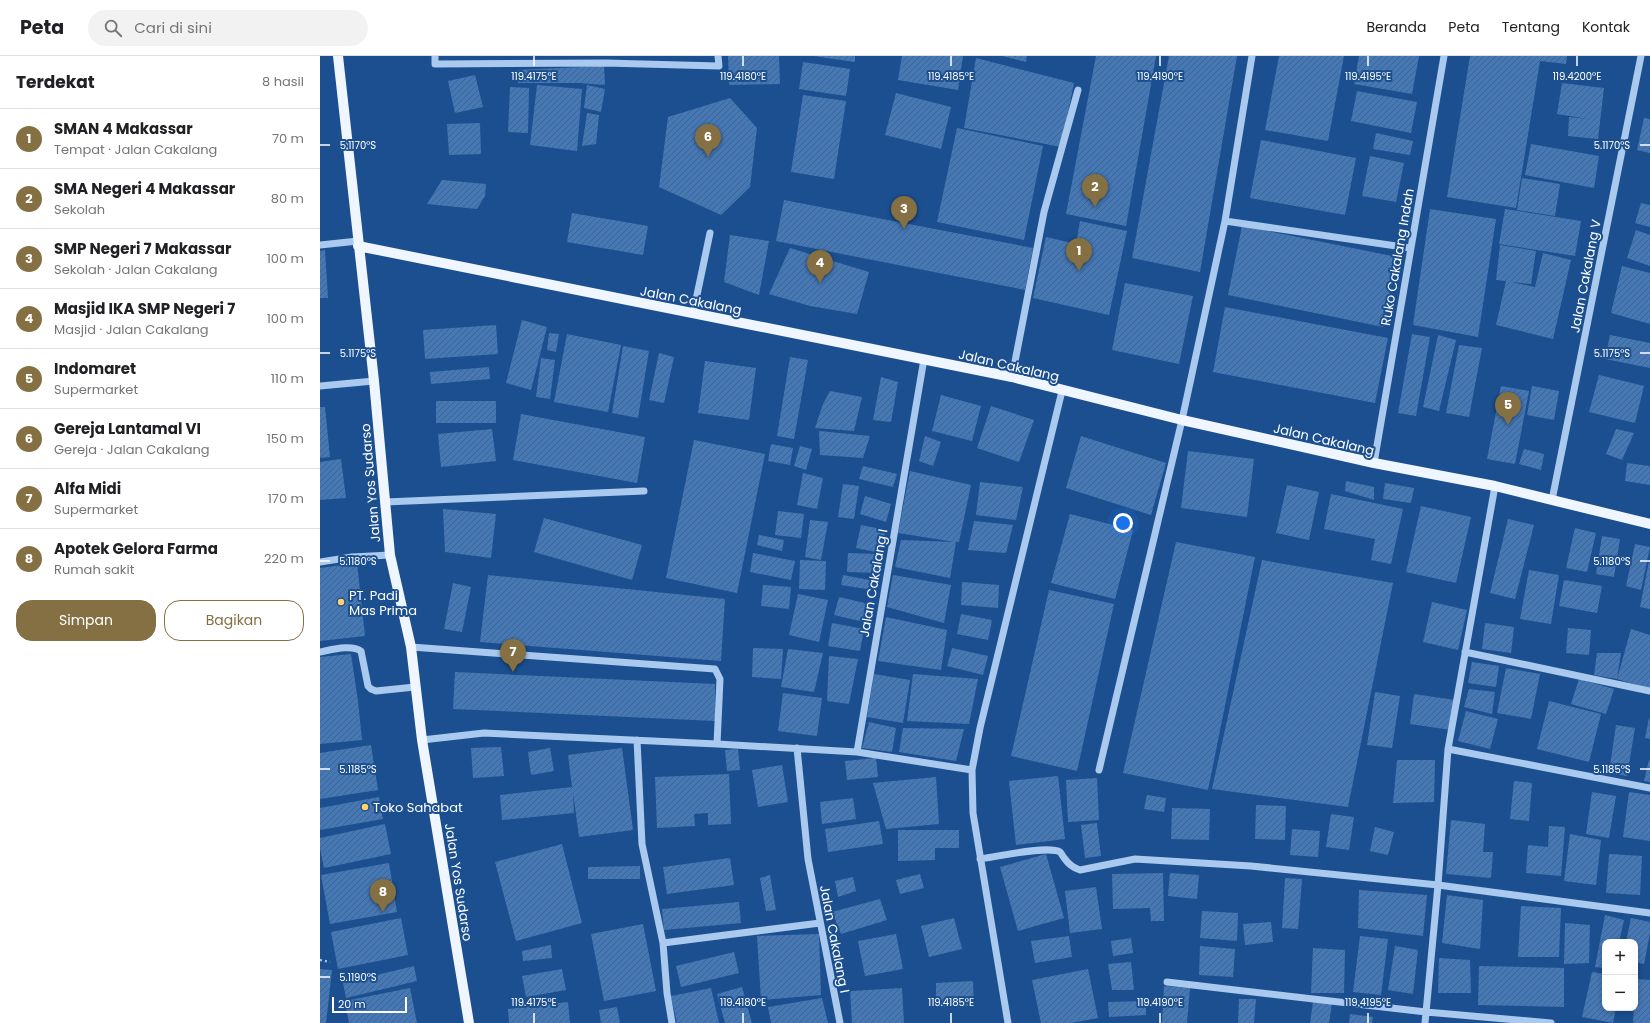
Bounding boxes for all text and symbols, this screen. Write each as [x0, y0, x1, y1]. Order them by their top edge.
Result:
search box [88, 10, 368, 46]
text: Peta [20, 14, 64, 41]
icon: search [102, 17, 124, 39]
text: Cari di sini [134, 17, 212, 38]
text: Beranda [1367, 17, 1426, 37]
text: Peta [1448, 17, 1480, 37]
text: Tentang [1502, 17, 1560, 37]
text: Kontak [1582, 17, 1630, 37]
text: 119.4175°E [511, 69, 557, 84]
text: 119.4180°E [720, 69, 766, 84]
text: 119.4185°E [928, 69, 974, 84]
text: 119.4190°E [1137, 69, 1183, 84]
text: 119.4195°E [1345, 69, 1391, 84]
text: 119.4200°E [1553, 69, 1601, 84]
text: Terdekat [16, 70, 95, 94]
text: 8 hasil [262, 72, 304, 91]
text: SMAN 4 Makassar [54, 118, 193, 139]
pin: 6 [695, 124, 721, 157]
text: 1 [27, 129, 31, 148]
text: 70 m [272, 129, 304, 148]
text: 5.1170°S [340, 138, 376, 153]
text: 5.1170°S [1594, 138, 1630, 153]
text: Tempat · Jalan Cakalang [54, 140, 217, 159]
pin: 2 [1082, 174, 1108, 207]
text: SMA Negeri 4 Makassar [54, 178, 235, 199]
street label: Ruko Cakalang Indah [1376, 187, 1419, 327]
text: 2 [25, 189, 33, 208]
text: 80 m [271, 189, 304, 208]
pin: 3 [891, 196, 917, 229]
text: Sekolah [54, 200, 105, 219]
street label: Jalan Cakalang V [1565, 218, 1606, 334]
text: SMP Negeri 7 Makassar [54, 238, 231, 259]
pin: 1 [1066, 238, 1092, 271]
text: 3 [25, 249, 33, 268]
text: 100 m [267, 249, 304, 268]
pin: 4 [807, 250, 833, 283]
text: Sekolah · Jalan Cakalang [54, 260, 218, 279]
street label: Jalan Cakalang [639, 281, 743, 320]
text: Masjid IKA SMP Negeri 7 [54, 298, 235, 319]
text: 4 [25, 309, 33, 328]
text: 100 m [267, 309, 304, 328]
text: Masjid · Jalan Cakalang [54, 320, 209, 339]
street label: Jalan Cakalang [957, 345, 1061, 386]
text: 5.1175°S [340, 346, 376, 361]
text: 5.1175°S [1594, 346, 1630, 361]
text: Indomaret [54, 358, 136, 379]
text: 5 [25, 369, 33, 388]
text: 110 m [271, 369, 304, 388]
text: Supermarket [54, 380, 138, 399]
pin: 5 [1495, 392, 1521, 425]
text: Gereja Lantamal VI [54, 418, 201, 439]
street label: Jalan Cakalang [1272, 419, 1376, 460]
street label: Jalan Yos Sudarso [356, 423, 385, 543]
text: 6 [25, 429, 33, 448]
text: 150 m [267, 429, 304, 448]
text: Gereja · Jalan Cakalang [54, 440, 210, 459]
text: Alfa Midi [54, 478, 121, 499]
text: 7 [26, 489, 32, 508]
text: 170 m [268, 489, 304, 508]
text: Supermarket [54, 500, 138, 519]
your location [1113, 513, 1133, 533]
street label: Jalan Cakalang I [855, 528, 892, 639]
text: Apotek Gelora Farma [54, 538, 218, 559]
text: 8 [25, 549, 33, 568]
text: 220 m [264, 549, 304, 568]
text: 5.1180°S [339, 554, 377, 569]
text: 5.1180°S [1593, 554, 1631, 569]
text: Rumah sakit [54, 560, 134, 579]
place label: PT. Padi Mas Prima [349, 586, 417, 620]
marker: PT. Padi Mas Prima [336, 597, 346, 607]
button: Simpan [16, 600, 156, 641]
button: Bagikan [164, 600, 304, 641]
pin: 7 [500, 639, 526, 672]
text: 5.1185°S [339, 762, 377, 777]
text: 5.1185°S [1593, 762, 1631, 777]
place label: Toko Sahabat [373, 798, 463, 817]
marker: Toko Sahabat [360, 802, 370, 812]
street label: Jalan Yos Sudarso [440, 822, 477, 942]
pin: 8 [370, 879, 396, 912]
street label: Jalan Cakalang I [815, 884, 854, 995]
map controls [1602, 939, 1638, 1011]
button: + [1602, 939, 1638, 975]
text: 5.1190°S [339, 970, 377, 985]
button: − [1602, 975, 1638, 1011]
scale bar [332, 995, 407, 1014]
text: 119.4175°E [511, 995, 557, 1010]
text: 119.4180°E [720, 995, 766, 1010]
text: 119.4185°E [928, 995, 974, 1010]
text: 119.4190°E [1137, 995, 1183, 1010]
text: 119.4195°E [1345, 995, 1391, 1010]
text: 20 m [338, 996, 366, 1012]

